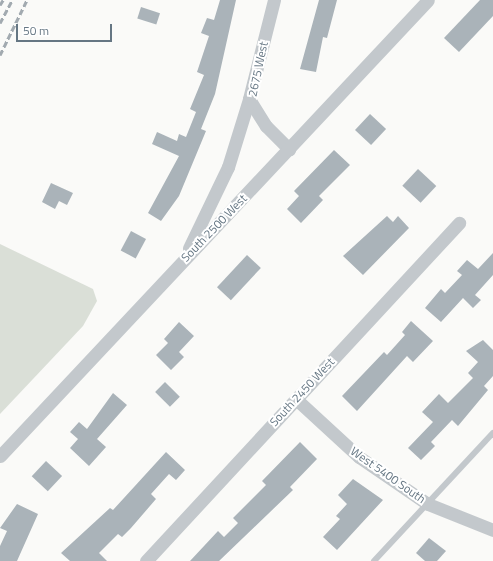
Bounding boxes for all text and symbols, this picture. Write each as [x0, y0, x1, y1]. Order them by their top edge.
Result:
scale bar [18, 16, 114, 42]
text: 50 m [23, 21, 49, 40]
street label: 2675 West [245, 40, 271, 98]
street label: South 2500 West [178, 191, 250, 265]
street label: South 2450 West [267, 355, 337, 429]
street label: West 5400 South [348, 444, 428, 506]

